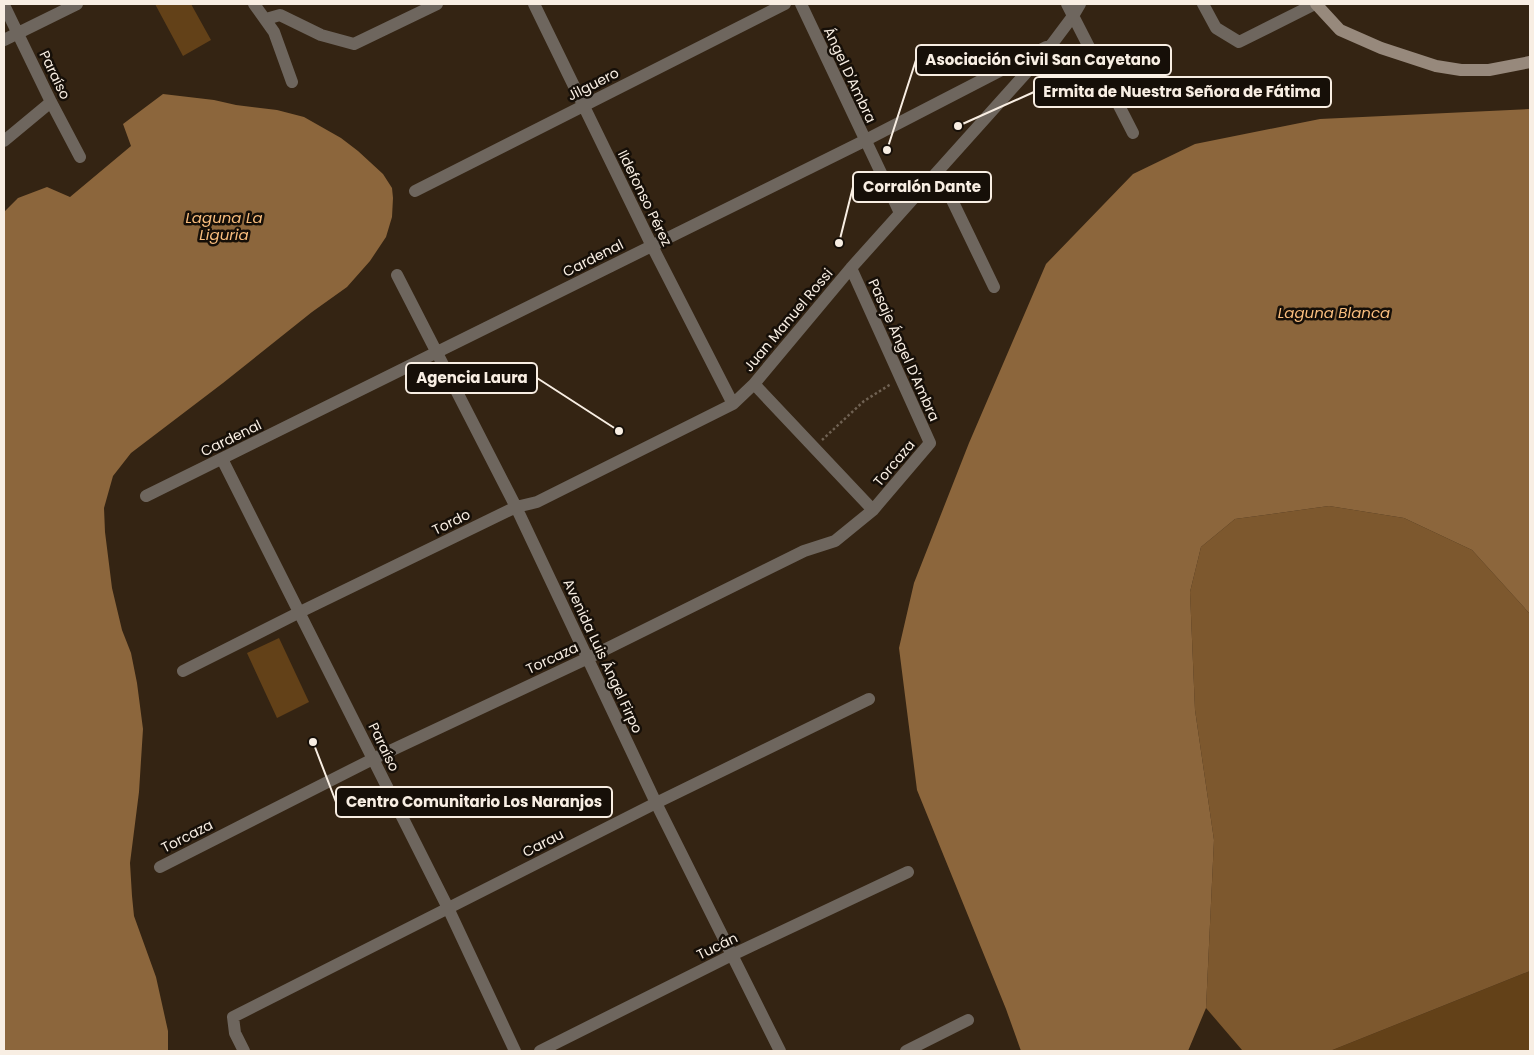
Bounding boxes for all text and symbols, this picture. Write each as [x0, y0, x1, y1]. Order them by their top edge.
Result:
street label: Ángel D'Ambra [819, 24, 881, 126]
callout: Asociación Civil San Cayetano [916, 45, 1171, 75]
street label: Paraíso [35, 47, 75, 103]
text: Asociación Civil San Cayetano [925, 49, 1161, 70]
street label: Jilguero [564, 62, 622, 106]
callout: Ermita de Nuestra Señora de Fátima [1034, 77, 1331, 107]
text: Ermita de Nuestra Señora de Fátima [1043, 81, 1321, 102]
street label: Ildefonso Pérez [613, 147, 677, 249]
callout: Corralón Dante [853, 172, 991, 202]
text: Corralón Dante [863, 176, 981, 197]
water label: Laguna La Liguria [185, 207, 263, 245]
street label: Cardenal [559, 234, 627, 282]
street label: Juan Manuel Rossi [739, 264, 837, 376]
street label: Pasaje Ángel D'Ambra [864, 276, 944, 424]
water label: Laguna Blanca [1278, 302, 1390, 323]
callout: Agencia Laura [406, 363, 537, 393]
text: Agencia Laura [416, 367, 528, 388]
street label: Cardenal [197, 415, 265, 461]
street label: Torcaza [868, 435, 920, 491]
street label: Tordo [429, 504, 473, 540]
street label: Avenida Luis Ángel Firpo [558, 575, 648, 737]
street label: Torcaza [523, 637, 581, 679]
street label: Paraíso [364, 719, 404, 775]
callout: Centro Comunitario Los Naranjos [336, 787, 612, 817]
text: Centro Comunitario Los Naranjos [346, 791, 602, 812]
street label: Torcaza [158, 814, 216, 858]
street label: Carau [519, 824, 567, 862]
street label: Tucán [693, 927, 741, 965]

